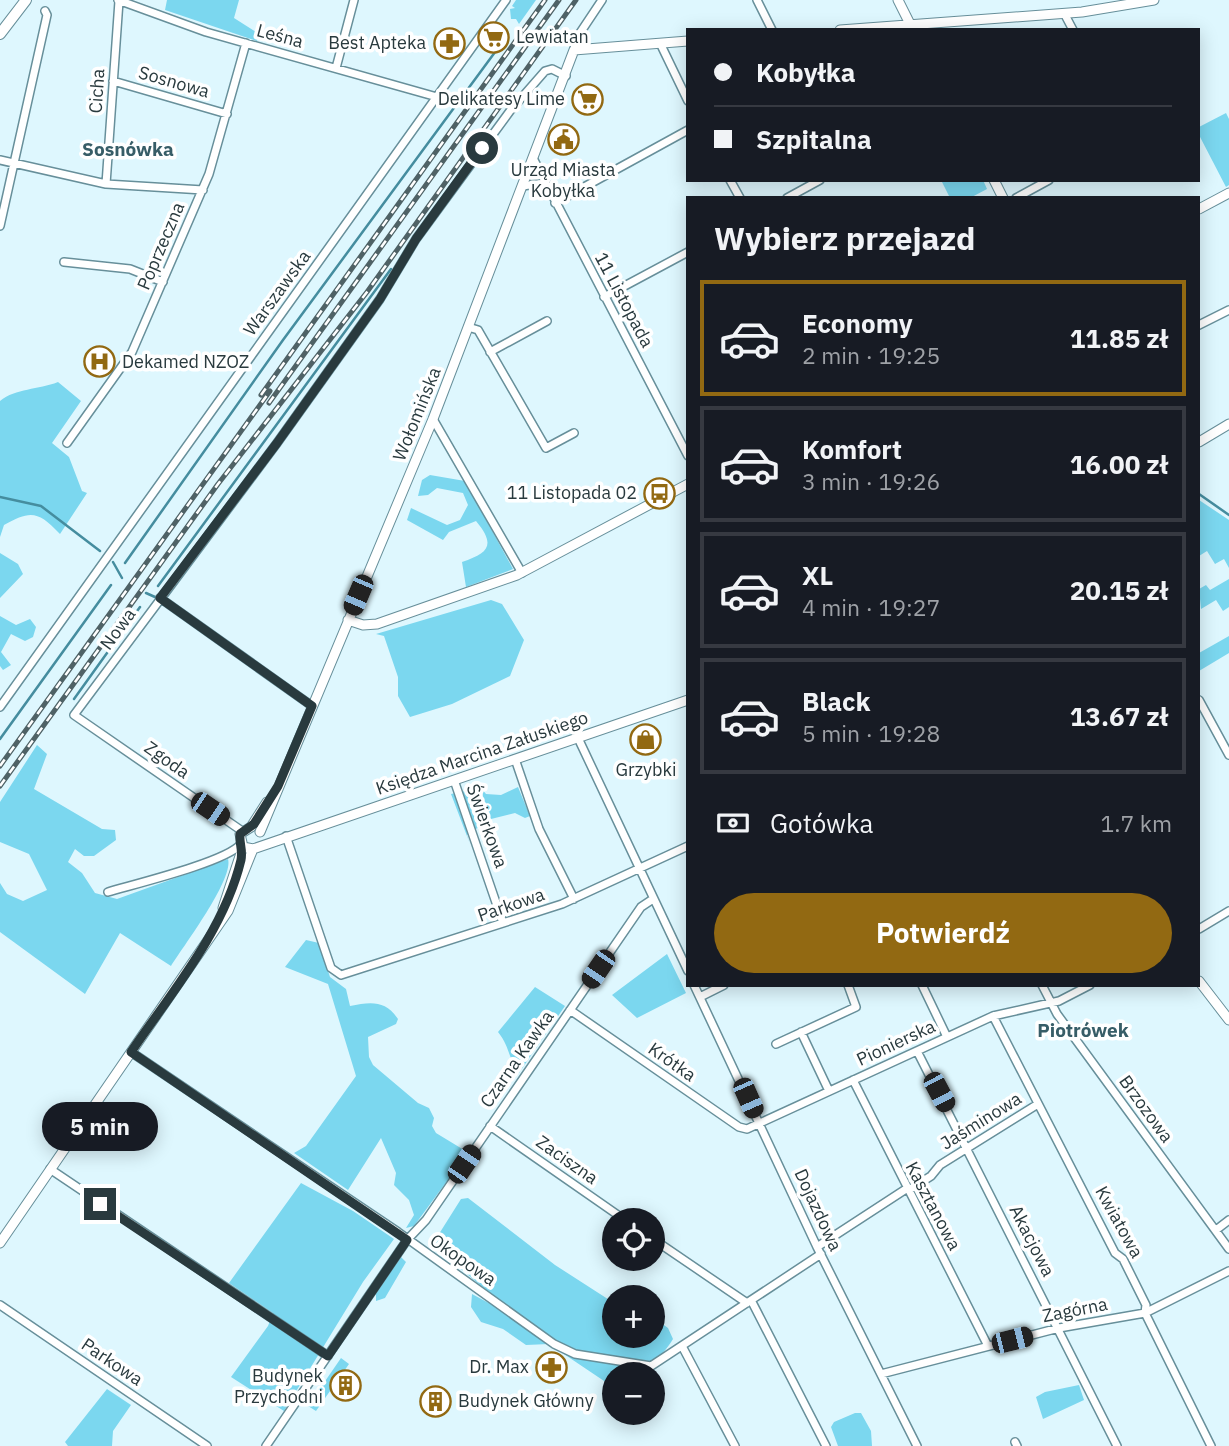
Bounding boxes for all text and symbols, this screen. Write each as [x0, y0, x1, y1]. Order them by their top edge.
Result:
street label: Leśna [254, 18, 306, 53]
supermarket icon: Lewiatan [476, 20, 510, 54]
place label: Lewiatan [516, 25, 589, 48]
pharmacy icon: Best Apteka [432, 26, 466, 60]
place label: Best Apteka [328, 31, 426, 54]
text: Kobyłka [756, 55, 856, 89]
street label: Sosnowa [136, 60, 213, 103]
street label: Cicha [83, 68, 110, 114]
supermarket icon: Delikatesy Lime [571, 82, 605, 116]
place label: Delikatesy Lime [438, 87, 565, 110]
text: Szpitalna [756, 122, 872, 156]
public building icon: Urząd Miasta Kobyłka [546, 123, 580, 157]
route start [466, 132, 498, 164]
district label: Sosnówka [82, 137, 174, 161]
place label: Urząd Miasta Kobyłka [511, 158, 616, 202]
street label: Poprzeczna [132, 198, 189, 293]
text: Wybierz przejazd [714, 217, 976, 259]
street label: Warszawska [238, 245, 316, 340]
street label: 11 Listopada [590, 248, 659, 352]
text: Economy [802, 306, 913, 340]
icon: car [718, 307, 781, 370]
text: 11.85 zł [1070, 321, 1168, 355]
text: 2 min · 19:25 [802, 340, 940, 370]
hospital icon: Dekamed NZOZ [82, 345, 116, 379]
place label: Dekamed NZOZ [122, 350, 249, 373]
street label: Wołomińska [387, 363, 446, 464]
text: Komfort [802, 432, 902, 466]
icon: car [718, 433, 781, 496]
text: 16.00 zł [1070, 447, 1168, 481]
text: 3 min · 19:26 [802, 466, 940, 496]
bus stop icon: 11 Listopada 02 [643, 476, 677, 510]
place label: 11 Listopada 02 [507, 481, 637, 504]
text: XL [802, 558, 833, 592]
icon: car [718, 559, 781, 622]
car [341, 572, 376, 618]
text: 20.15 zł [1070, 573, 1168, 607]
text: 4 min · 19:27 [802, 592, 940, 622]
street label: Nowa [95, 603, 141, 654]
text: Black [802, 684, 870, 718]
icon: car [718, 685, 781, 748]
text: 13.67 zł [1070, 699, 1168, 733]
street label: Księdza Marcina Załuskiego [373, 705, 591, 800]
text: 5 min · 19:28 [802, 718, 940, 748]
shop icon: Grzybki [629, 722, 663, 756]
street label: Zgoda [140, 736, 195, 784]
place label: Grzybki [616, 758, 676, 781]
street label: Świerkowa [462, 781, 513, 871]
car [187, 789, 234, 829]
icon: cash [714, 804, 752, 842]
text: Gotówka [770, 806, 874, 840]
text: 1.7 km [1101, 808, 1172, 838]
street label: Parkowa [474, 882, 548, 927]
button: Potwierdź [714, 893, 1172, 973]
car [578, 946, 619, 992]
street label: Czarna Kawka [475, 1005, 559, 1112]
street label: Pionierska [853, 1014, 939, 1071]
district label: Piotrówek [1037, 1018, 1129, 1042]
street label: Krótka [644, 1037, 701, 1086]
car [920, 1069, 959, 1115]
street label: Brzozowa [1114, 1070, 1179, 1147]
car [730, 1075, 767, 1121]
street label: Jaśminowa [936, 1086, 1026, 1155]
callout: 5 min [42, 1102, 158, 1152]
text: 5 min [70, 1111, 130, 1141]
street label: Zaciszna [532, 1130, 603, 1189]
car [444, 1141, 485, 1187]
street label: Kasztanowa [900, 1157, 967, 1254]
street label: Dojazdowa [789, 1165, 848, 1255]
street label: Kwiatowa [1090, 1182, 1149, 1262]
route end [84, 1188, 116, 1220]
street label: Akacjowa [1005, 1201, 1060, 1281]
map controls [602, 1208, 665, 1425]
button: locate [602, 1208, 665, 1271]
street label: Okopowa [426, 1228, 501, 1291]
button: + [602, 1285, 665, 1348]
street label: Zagórna [1040, 1292, 1110, 1327]
car [990, 1325, 1035, 1355]
street label: Parkowa [77, 1333, 148, 1391]
pharmacy icon: Dr. Max [535, 1350, 569, 1384]
place label: Dr. Max [469, 1355, 529, 1378]
button: − [602, 1362, 665, 1425]
place label: Budynek Przychodni [234, 1364, 324, 1408]
building icon: Budynek Przychodni [329, 1369, 363, 1403]
building icon: Budynek Główny [418, 1384, 452, 1418]
place label: Budynek Główny [458, 1389, 594, 1412]

